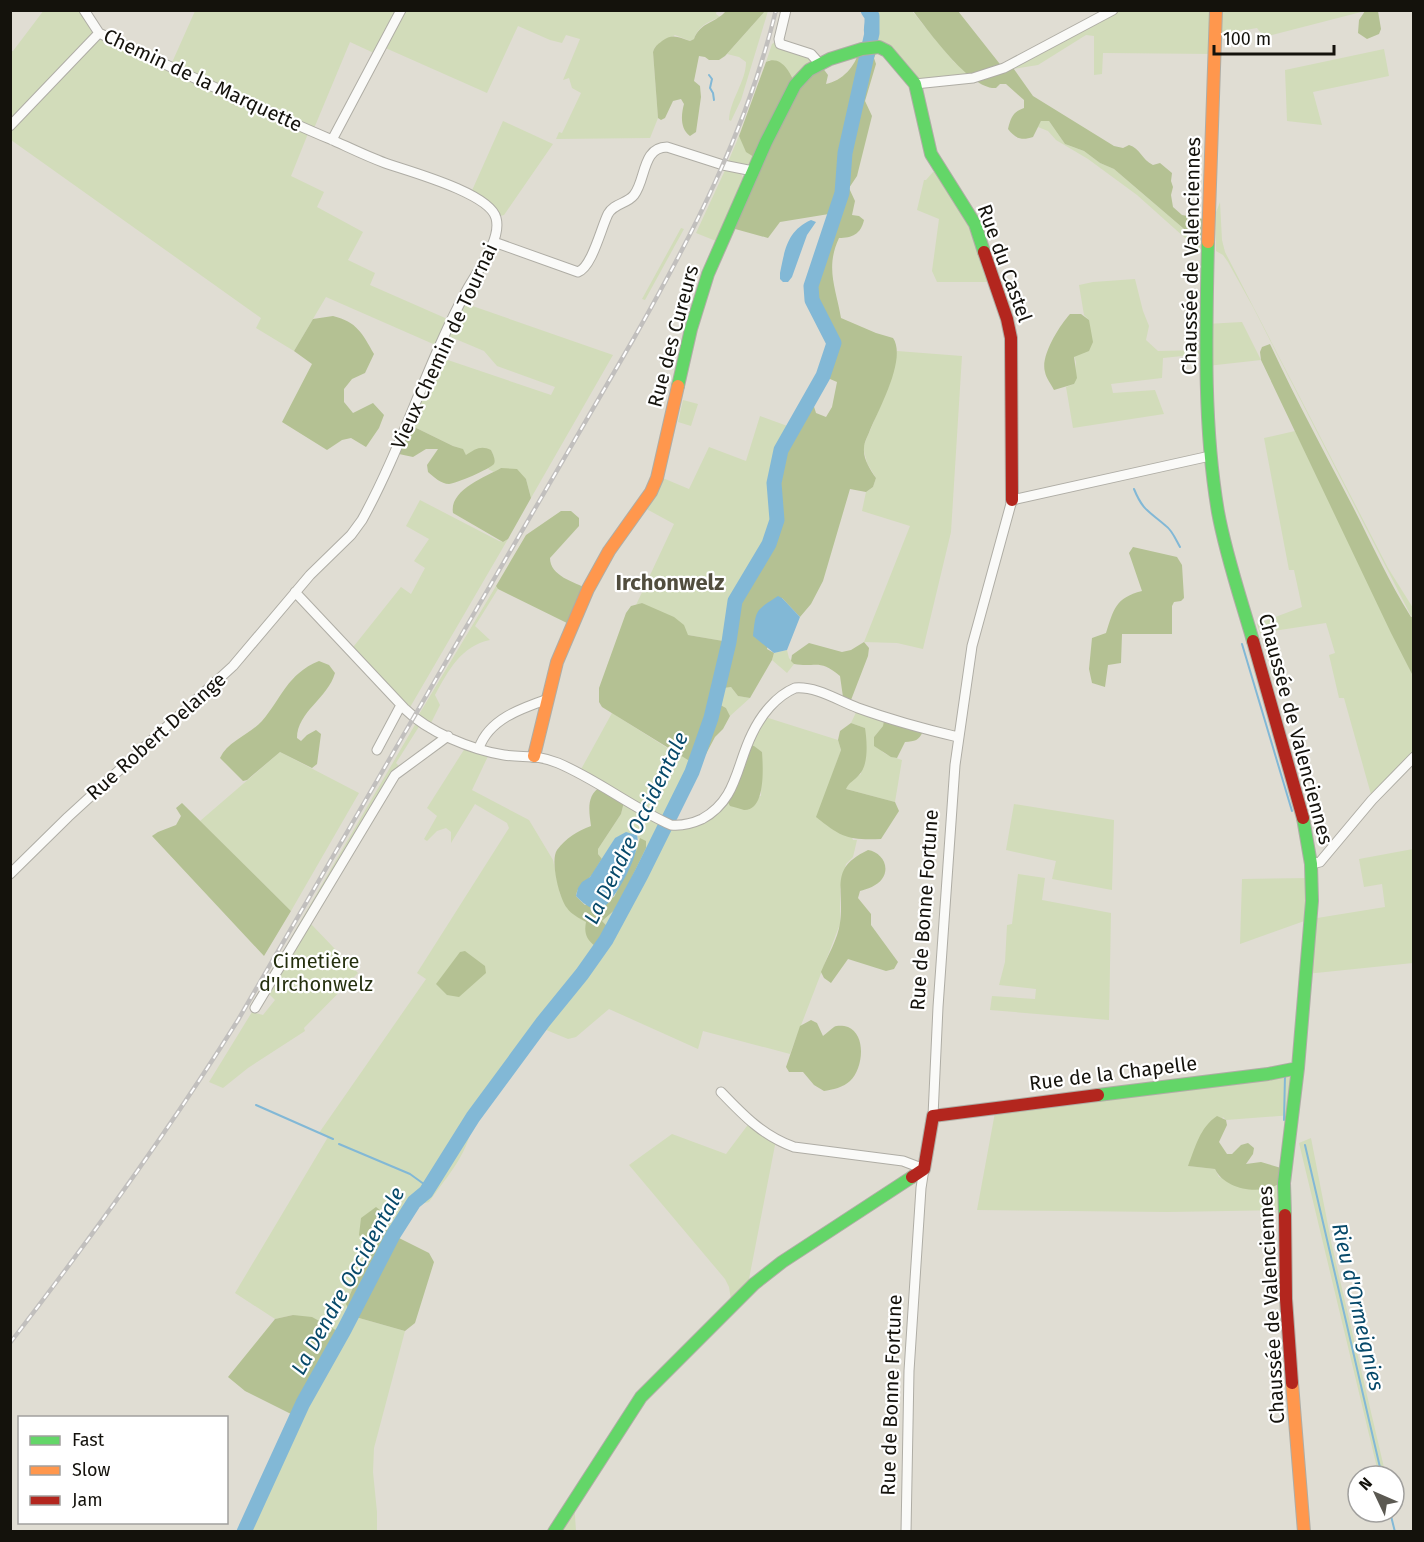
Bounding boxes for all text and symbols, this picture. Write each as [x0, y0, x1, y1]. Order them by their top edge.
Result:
scale bar [1214, 18, 1334, 56]
street label: Chemin de la Marquette [100, 23, 306, 137]
text: 100 m [1223, 28, 1271, 50]
street label: Chaussée de Valenciennes [1177, 137, 1205, 375]
street label: Rue du Castel [973, 201, 1037, 325]
street label: Vieux Chemin de Tournai [386, 239, 502, 453]
street label: Rue des Cureurs [642, 262, 704, 410]
district label: Irchonwelz [616, 569, 724, 596]
street label: Chaussée de Valenciennes [1254, 611, 1338, 847]
street label: Rue Robert Delange [81, 667, 231, 805]
water label: La Dendre Occidentale [578, 728, 694, 928]
street label: Rue de Bonne Fortune [905, 809, 943, 1011]
park label: Cimetière d'Irchonwelz [259, 949, 373, 996]
street label: Rue de la Chapelle [1028, 1051, 1198, 1095]
water label: La Dendre Occidentale [286, 1183, 410, 1379]
street label: Chaussée de Valenciennes [1253, 1185, 1289, 1425]
water label: Rieu d'Ormeignies [1326, 1221, 1390, 1394]
street label: Rue de Bonne Fortune [875, 1294, 907, 1496]
legend [18, 1416, 228, 1524]
text: Fast [72, 1429, 105, 1451]
text: Slow [72, 1459, 111, 1481]
north arrow [1346, 1464, 1406, 1524]
text: N [1355, 1474, 1376, 1494]
text: Jam [72, 1489, 103, 1511]

